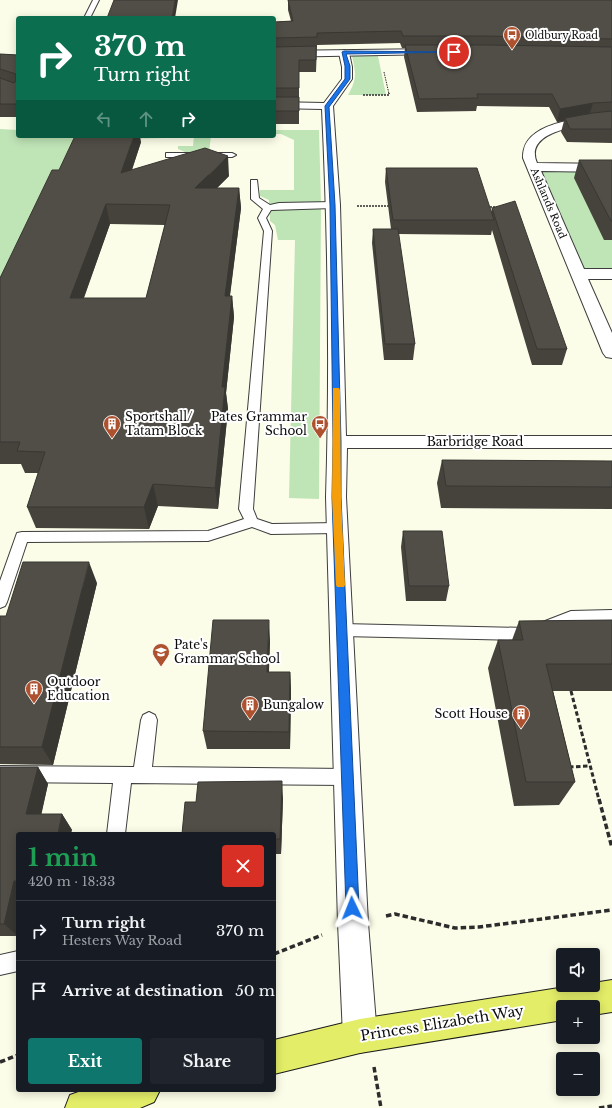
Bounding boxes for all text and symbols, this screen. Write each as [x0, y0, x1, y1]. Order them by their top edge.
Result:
bus stop icon: Oldbury Road [502, 25, 522, 50]
text: 370 m [94, 29, 186, 64]
place label: Oldbury Road [525, 29, 598, 42]
icon: right [28, 32, 80, 84]
pin [437, 35, 471, 69]
icon: arrive [443, 41, 465, 63]
text: Turn right [94, 64, 190, 86]
icon: left [93, 108, 115, 130]
icon: ahead [135, 108, 157, 130]
icon: right [177, 108, 199, 130]
street label: Ashlands Road [527, 165, 569, 241]
place label: Sportshall/ Tatam Block [125, 409, 203, 438]
place label: Pates Grammar School [211, 409, 307, 438]
building icon: Sportshall/ Tatam Block [102, 414, 122, 439]
bus stop icon: Pates Grammar School [310, 414, 330, 439]
street label: Barbridge Road [427, 434, 523, 449]
place label: Pate's Grammar School [174, 637, 280, 666]
school or university icon: Pate's Grammar School [151, 642, 171, 667]
place label: Outdoor Education [47, 674, 110, 703]
building icon: Outdoor Education [24, 679, 44, 704]
building icon: Bungalow [240, 695, 260, 720]
place label: Bungalow [263, 697, 325, 712]
building icon: Scott House [511, 704, 531, 729]
place label: Scott House [434, 706, 508, 721]
text: 1 min [28, 843, 98, 872]
button: close [222, 845, 264, 887]
text: 420 m · 18:33 [28, 873, 115, 890]
position arrow [331, 887, 373, 929]
text: Turn right [62, 913, 145, 932]
icon: right [28, 920, 50, 942]
text: 370 m [216, 921, 264, 940]
text: Hesters Way Road [62, 932, 182, 949]
map controls [556, 948, 600, 1096]
button: sound [556, 948, 600, 992]
icon: arrive [28, 980, 50, 1002]
text: Arrive at destination [62, 981, 223, 1000]
text: 50 m [235, 981, 275, 1000]
button: + [556, 1000, 600, 1044]
street label: Princess Elizabeth Way [359, 1001, 525, 1045]
button: Exit [28, 1038, 142, 1084]
button: Share [150, 1038, 264, 1084]
button: − [556, 1052, 600, 1096]

